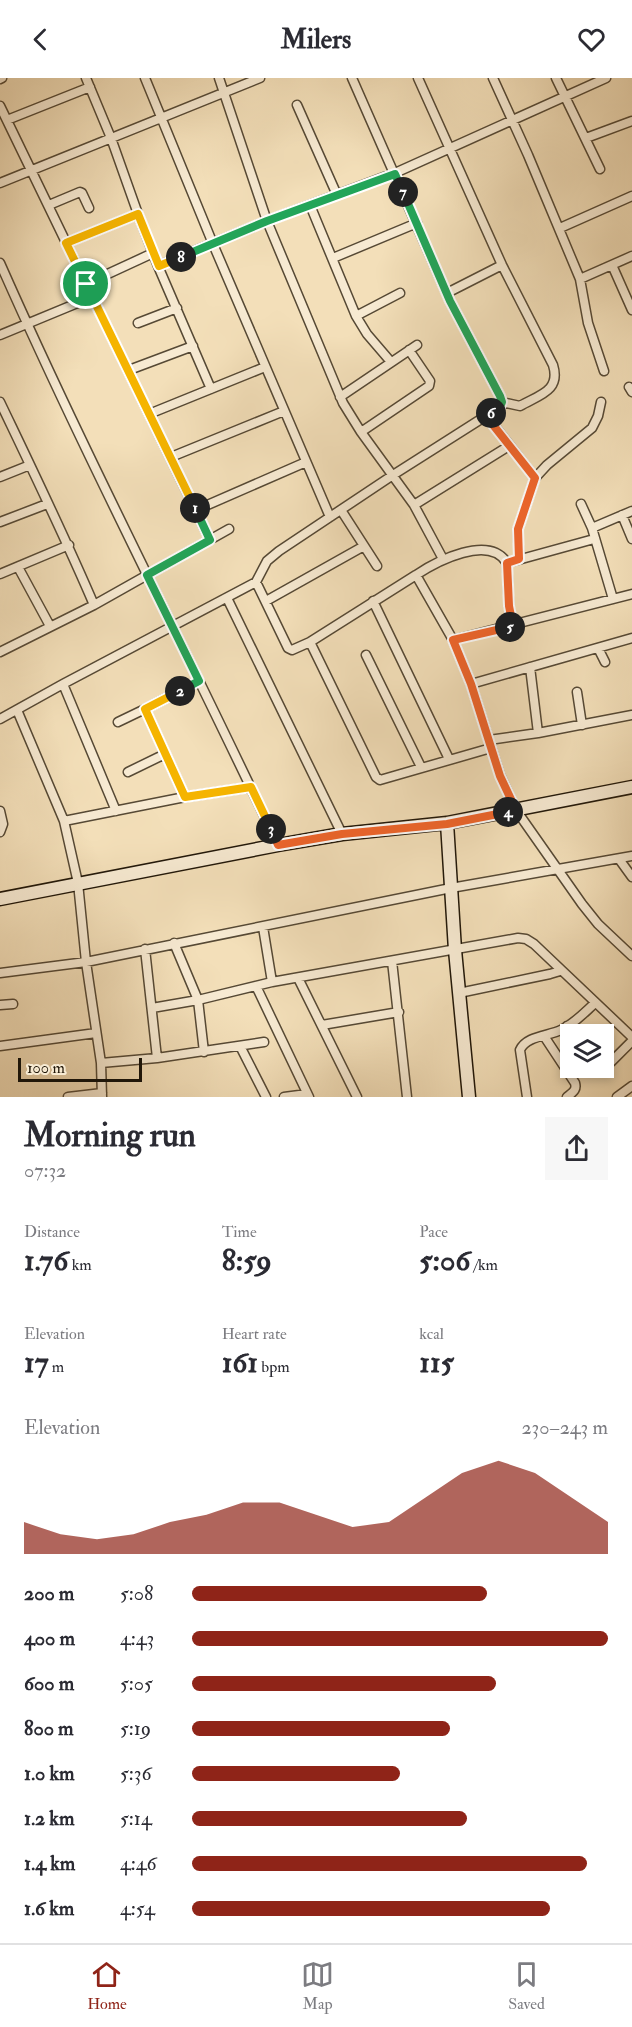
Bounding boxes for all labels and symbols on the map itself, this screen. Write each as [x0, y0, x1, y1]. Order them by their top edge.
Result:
pin: 7 [388, 177, 418, 207]
pin: 8 [166, 242, 196, 272]
pin [60, 258, 111, 309]
pin: 6 [476, 398, 506, 428]
pin: 1 [180, 493, 210, 523]
pin: 5 [495, 612, 525, 642]
pin: 2 [165, 676, 195, 706]
pin: 4 [493, 797, 523, 827]
pin: 3 [256, 814, 286, 844]
scale bar [18, 1055, 142, 1082]

